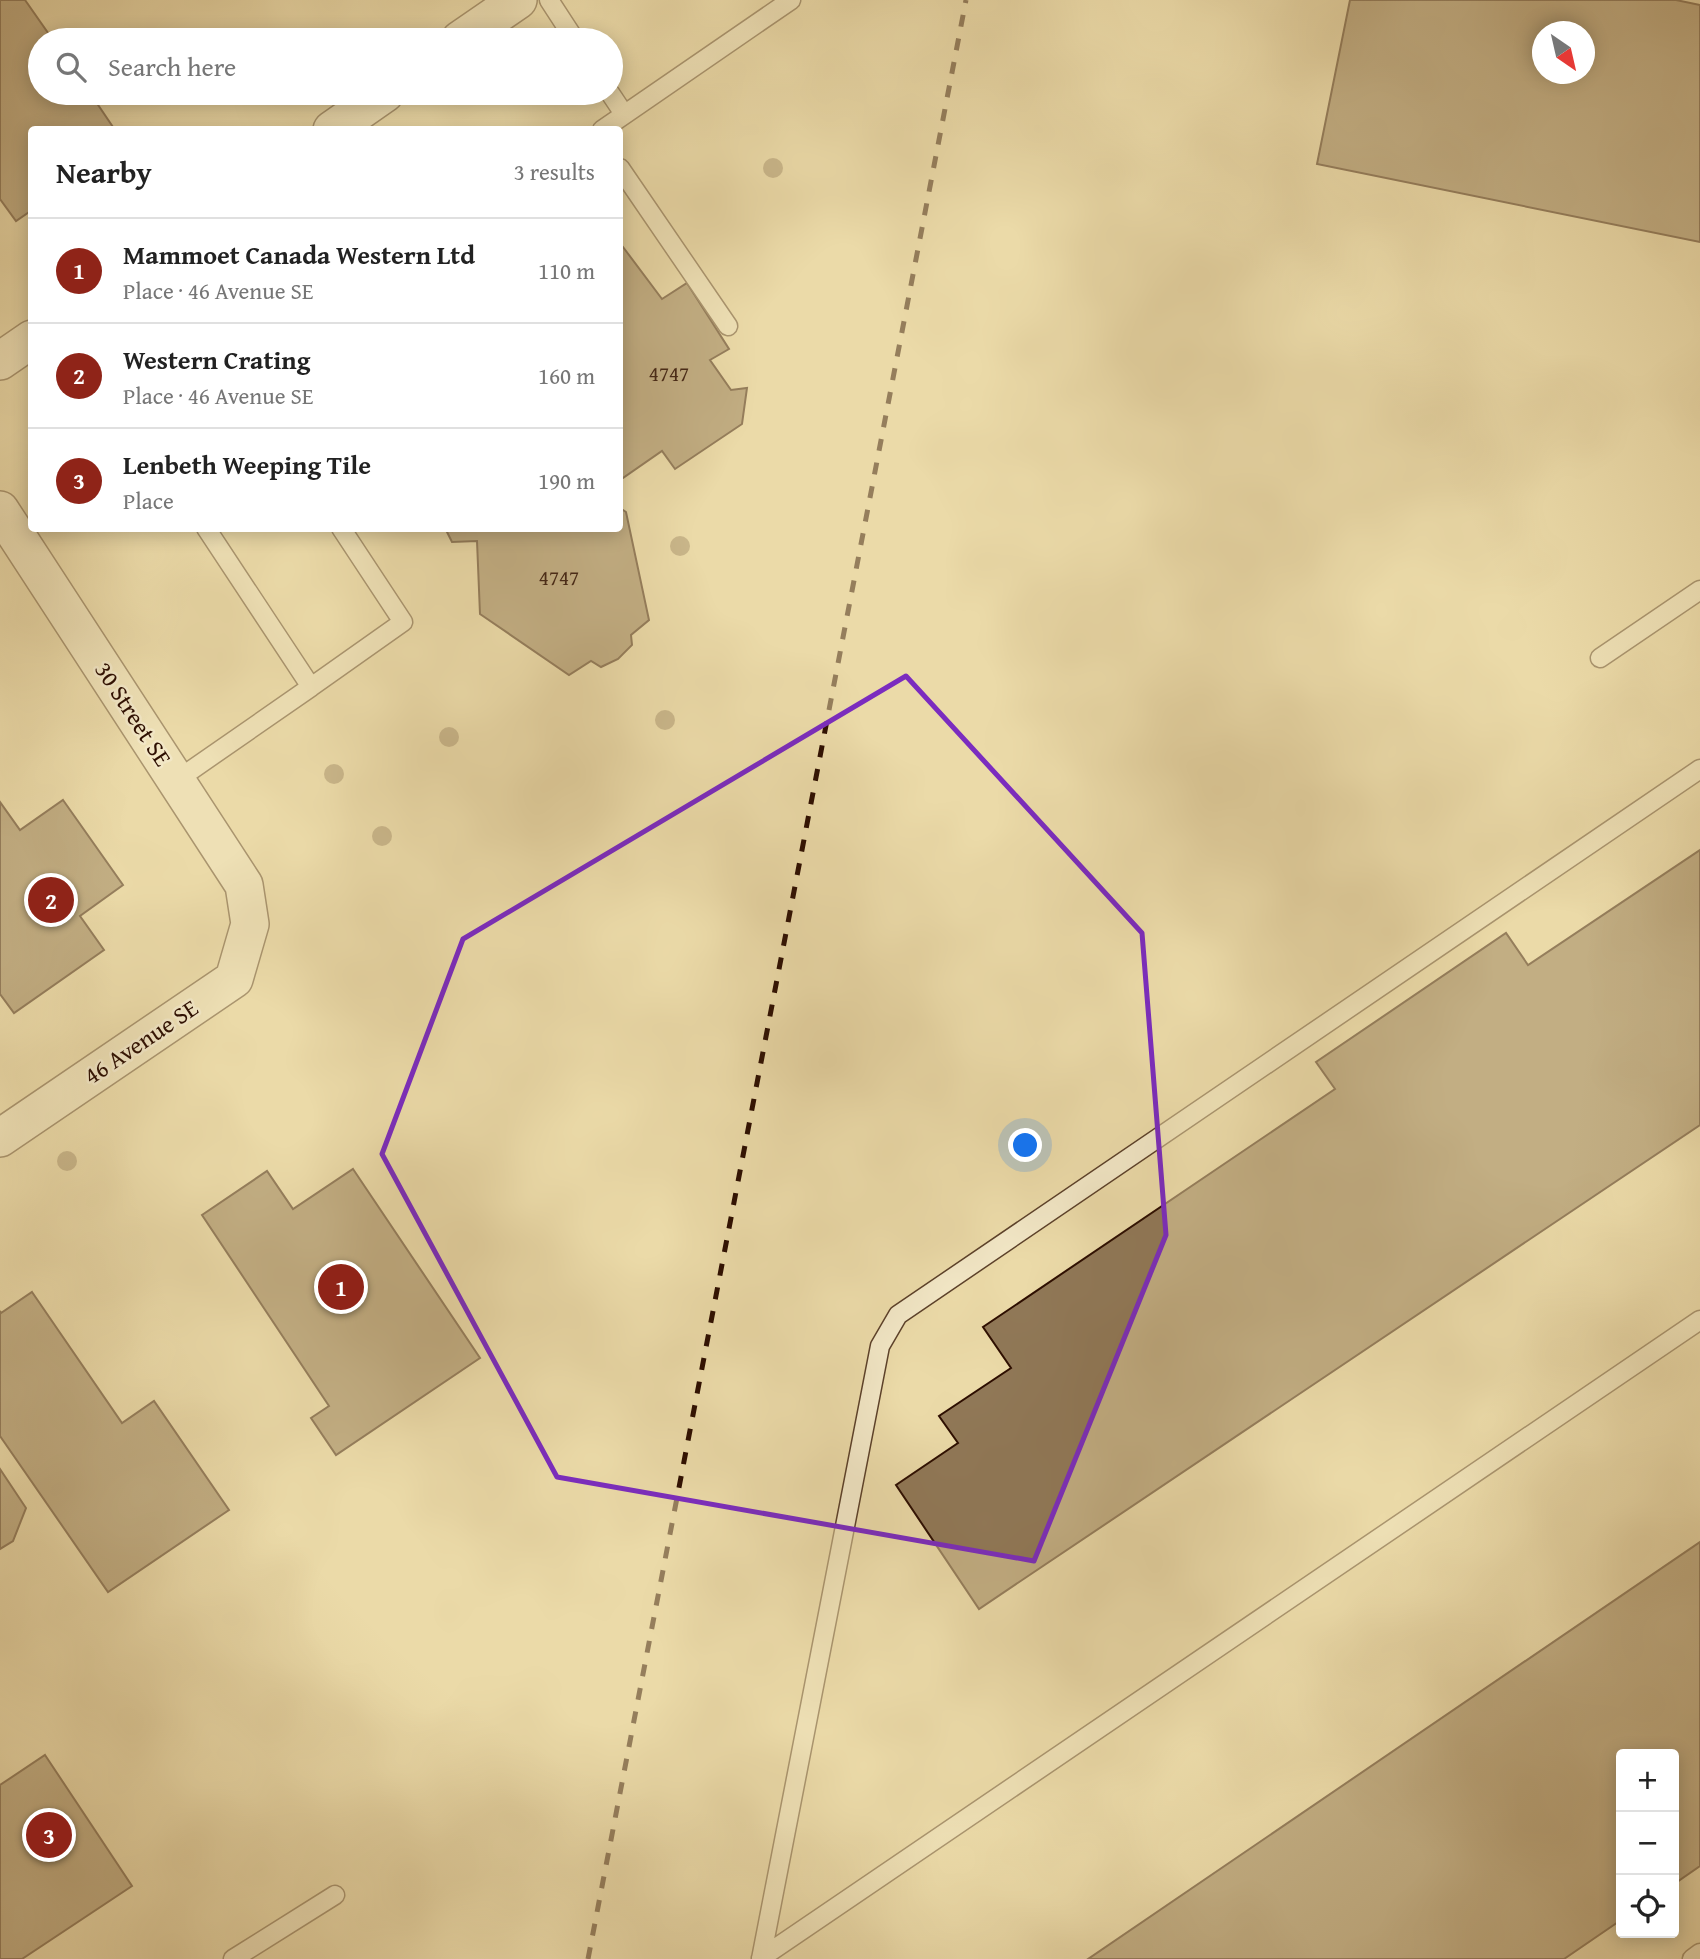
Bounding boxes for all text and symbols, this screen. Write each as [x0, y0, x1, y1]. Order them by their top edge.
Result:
north arrow [1532, 21, 1595, 84]
search box [28, 28, 623, 105]
text: Search here [108, 47, 236, 86]
icon: search [52, 48, 90, 86]
text: Nearby [56, 150, 152, 194]
text: 3 results [514, 155, 595, 188]
text: Mammoet Canada Western Ltd [123, 235, 475, 274]
text: 1 [73, 254, 85, 287]
text: 110 m [538, 254, 595, 287]
text: Place · 46 Avenue SE [123, 274, 313, 307]
text: Western Crating [123, 340, 310, 379]
house number: 4747 [649, 358, 689, 389]
text: 2 [73, 359, 85, 392]
text: 160 m [538, 359, 595, 392]
text: Place · 46 Avenue SE [123, 379, 313, 412]
text: Lenbeth Weeping Tile [123, 445, 371, 484]
text: 3 [73, 464, 85, 497]
text: 190 m [538, 464, 595, 497]
text: Place [123, 484, 174, 517]
house number: 4747 [539, 562, 579, 593]
street label: 30 Street SE [87, 655, 180, 773]
pin: 2 [28, 874, 74, 926]
street label: 46 Avenue SE [77, 990, 205, 1093]
your location [1008, 1128, 1042, 1162]
pin: 1 [318, 1261, 364, 1313]
map controls [1616, 1749, 1679, 1938]
button: + [1616, 1749, 1679, 1812]
pin: 3 [26, 1809, 72, 1861]
button: − [1616, 1812, 1679, 1875]
button: locate [1616, 1875, 1679, 1938]

